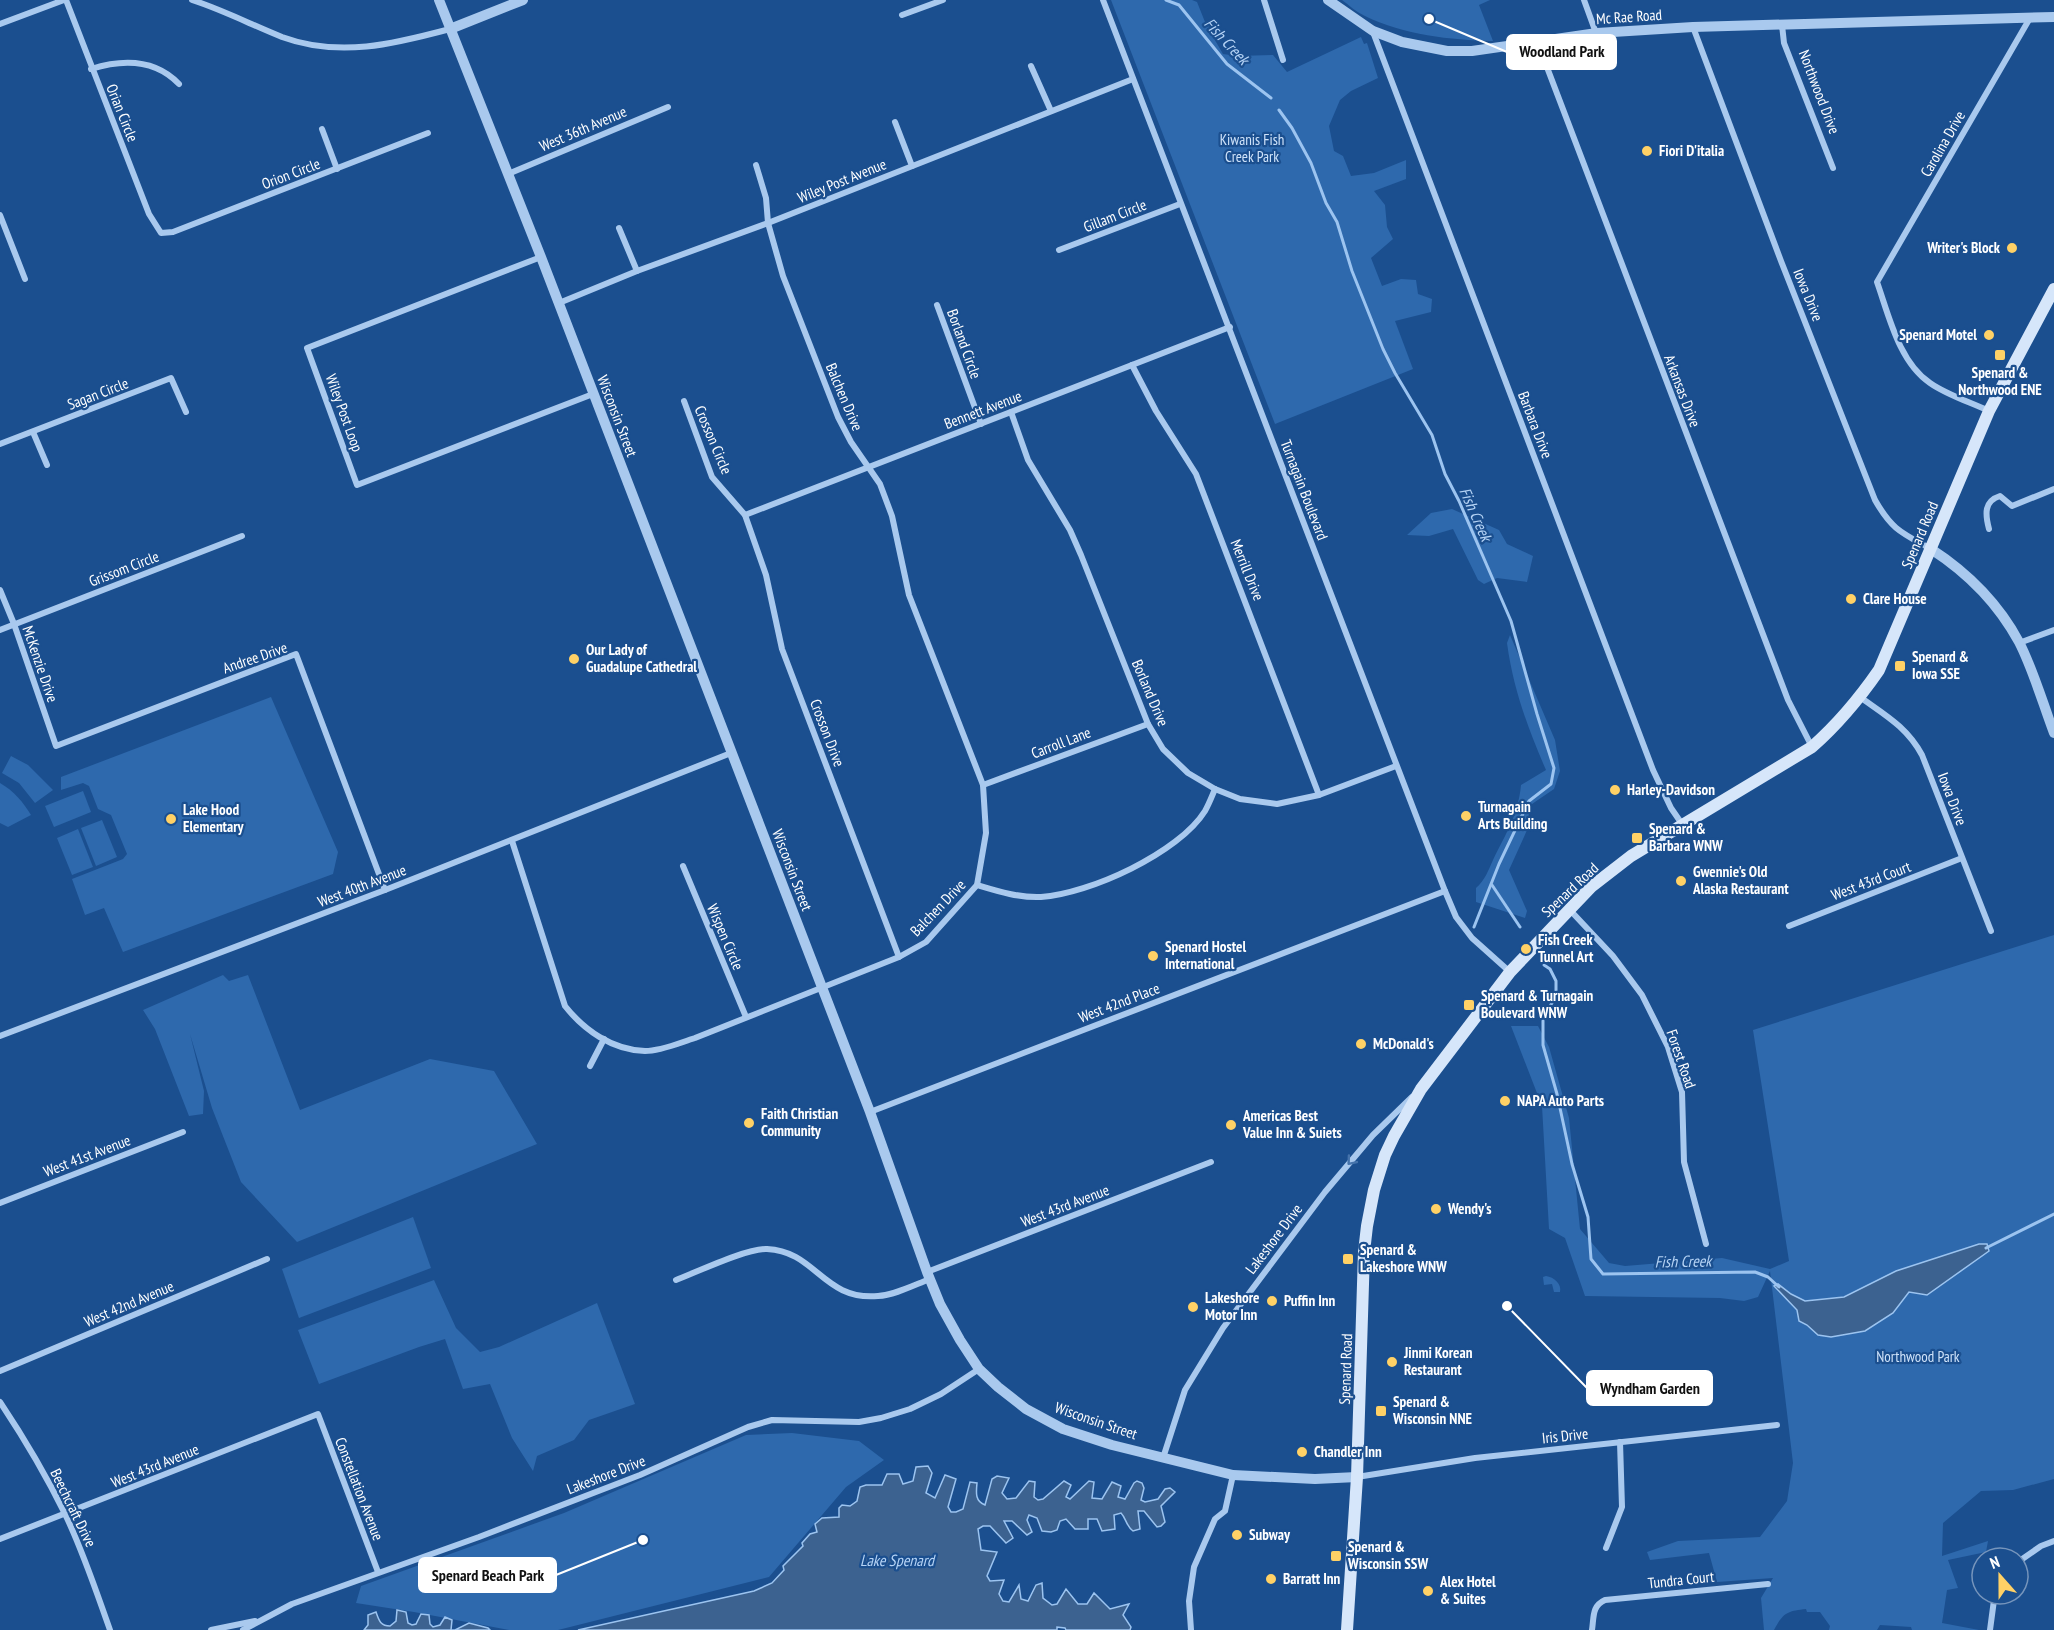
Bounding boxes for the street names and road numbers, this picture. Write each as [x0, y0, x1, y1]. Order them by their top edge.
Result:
street label: Mc Rae Road [1595, 5, 1663, 28]
street label: Northwood Drive [1795, 47, 1844, 136]
street label: Orian Circle [102, 81, 143, 144]
street label: West 36th Avenue [536, 102, 629, 155]
street label: Carolina Drive [1916, 107, 1969, 180]
street label: Orion Circle [259, 154, 323, 193]
street label: Wiley Post Avenue [795, 154, 889, 207]
street label: Gillam Circle [1081, 195, 1149, 236]
street label: Iowa Drive [1789, 266, 1828, 324]
street label: Borland Circle [943, 306, 986, 381]
street label: Arkansas Drive [1660, 352, 1705, 430]
street label: Balchen Drive [822, 360, 867, 434]
street label: Wiley Post Loop [322, 371, 367, 454]
street label: Wisconsin Street [593, 372, 642, 459]
street label: Sagan Circle [65, 373, 131, 414]
street label: Bennett Avenue [941, 386, 1024, 433]
street label: Barbara Drive [1514, 389, 1557, 461]
street label: Crosson Circle [690, 403, 736, 477]
street label: Turnagain Boulevard [1277, 437, 1332, 543]
street label: Spenard Road [1897, 498, 1942, 571]
street label: Merrill Drive [1227, 536, 1268, 603]
street label: Grissom Circle [86, 546, 162, 591]
street label: McKenzie Drive [19, 623, 62, 705]
street label: Andree Drive [220, 638, 290, 677]
street label: Borland Drive [1128, 657, 1173, 729]
street label: Crosson Drive [806, 696, 849, 769]
street label: Carroll Lane [1028, 722, 1093, 763]
street label: Iowa Drive [1934, 770, 1971, 828]
street label: Wisconsin Street [768, 826, 817, 913]
street label: West 43rd Court [1828, 857, 1913, 904]
street label: Spenard Road [1537, 858, 1602, 921]
street label: West 40th Avenue [315, 860, 409, 911]
street label: Balchen Drive [906, 875, 969, 940]
street label: Wispen Circle [703, 901, 748, 973]
street label: West 42nd Place [1076, 978, 1162, 1027]
street label: Forest Road [1663, 1027, 1700, 1091]
street label: West 41st Avenue [41, 1130, 133, 1181]
street label: West 43rd Avenue [1018, 1180, 1112, 1231]
street label: Lakeshore Drive [1241, 1200, 1306, 1277]
street label: West 42nd Avenue [81, 1276, 176, 1331]
street label: Spenard Road [1335, 1333, 1356, 1405]
street label: Wisconsin Street [1053, 1398, 1140, 1443]
street label: Iris Drive [1541, 1424, 1589, 1447]
street label: Constellation Avenue [331, 1435, 388, 1543]
street label: West 43rd Avenue [108, 1439, 201, 1492]
street label: Lakeshore Drive [564, 1451, 648, 1498]
street label: Beechcraft Drive [46, 1465, 101, 1550]
street label: Tundra Court [1647, 1567, 1715, 1592]

